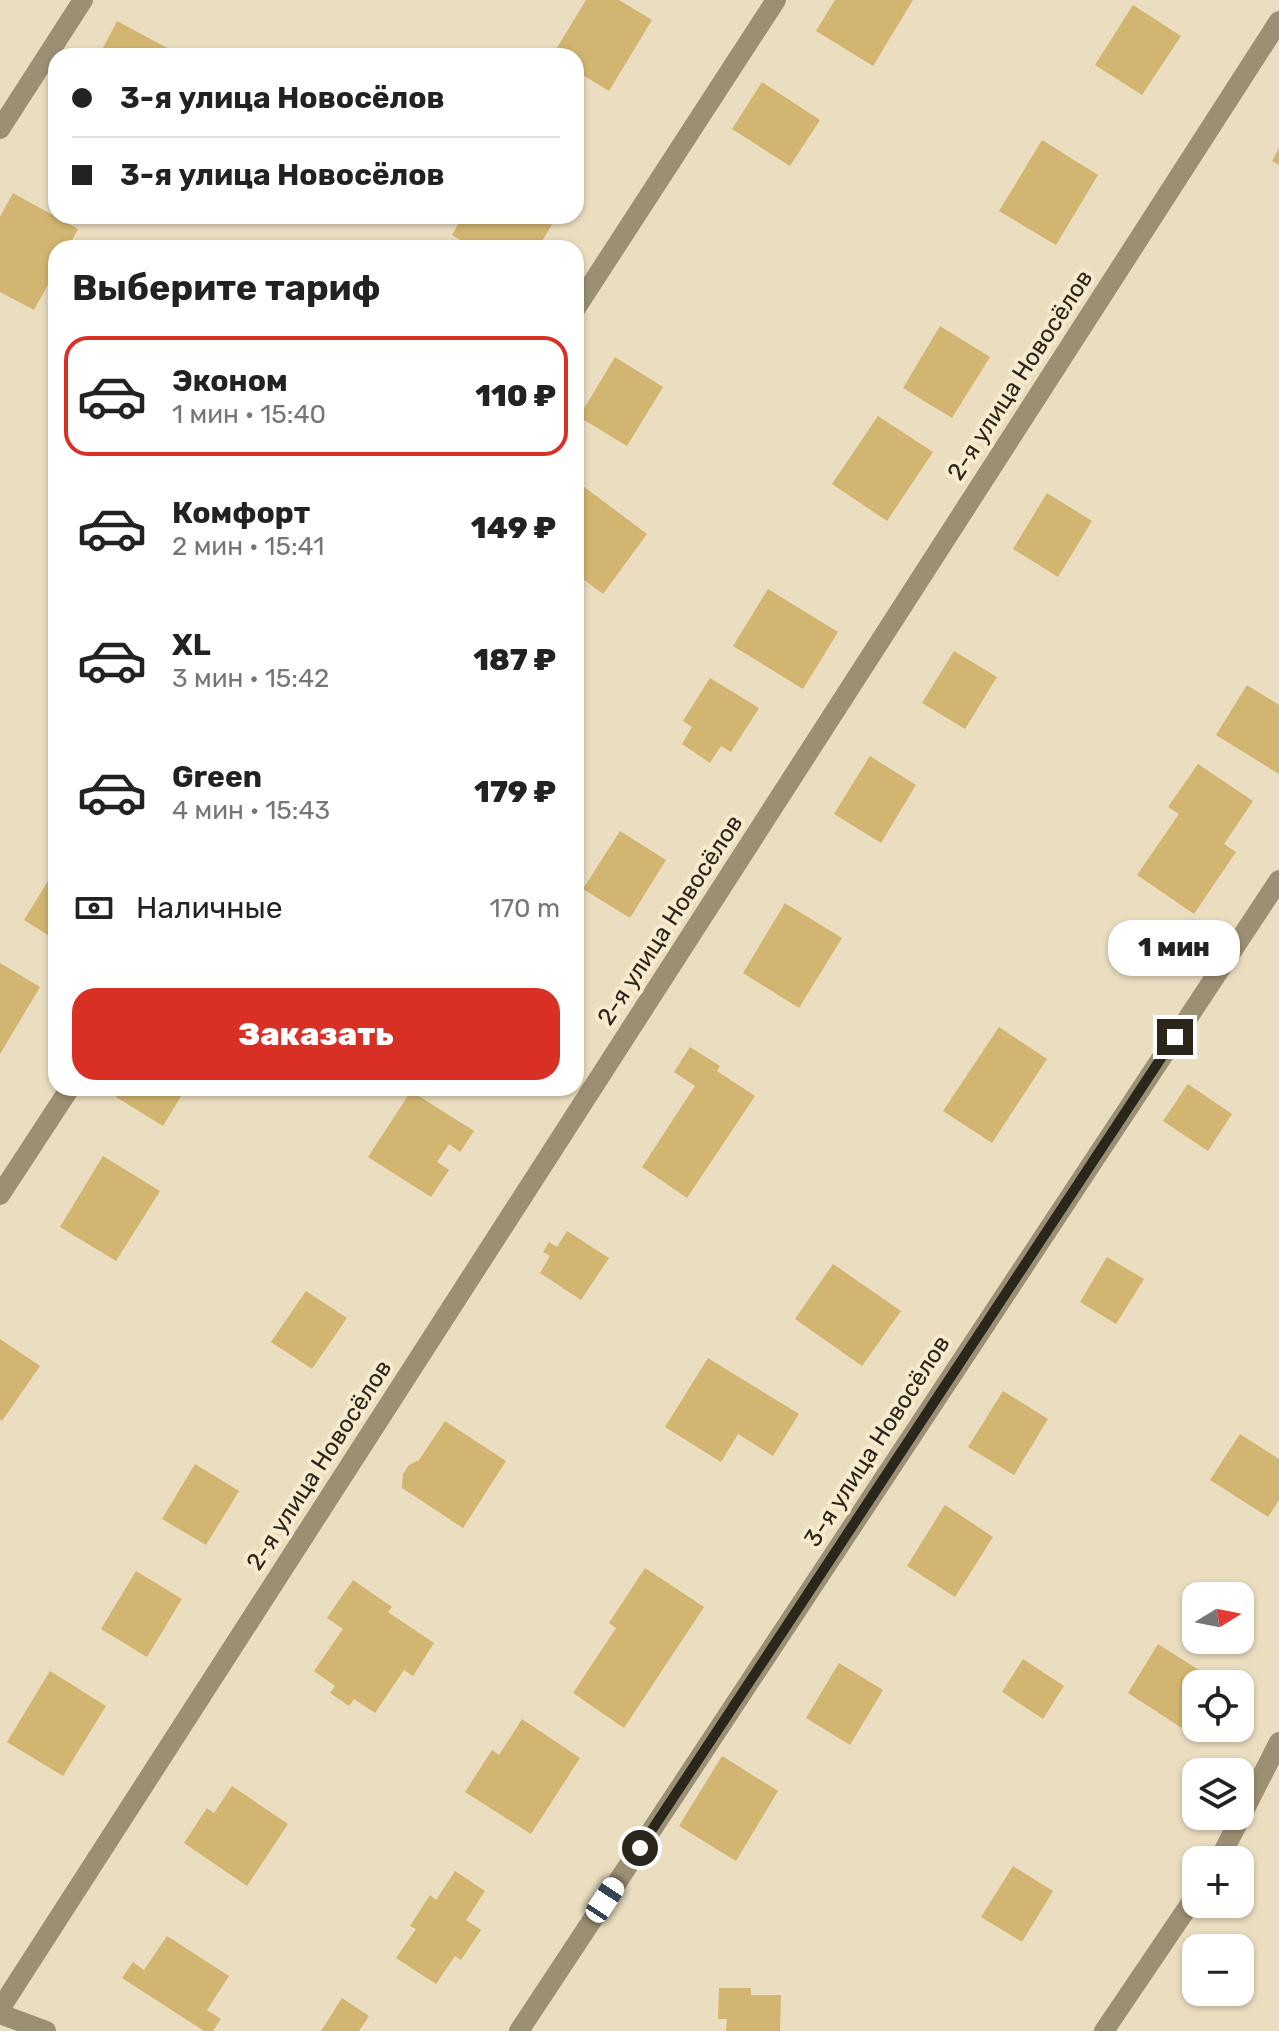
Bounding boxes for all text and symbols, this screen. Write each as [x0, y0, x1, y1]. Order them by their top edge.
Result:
text: 3-я улица Новосёлов [120, 80, 445, 116]
text: 3-я улица Новосёлов [120, 157, 445, 193]
street label: 2-я улица Новосёлов [942, 265, 1098, 485]
text: Выберите тариф [72, 266, 381, 309]
icon: car [76, 360, 148, 432]
text: Эконом [172, 363, 288, 399]
text: 110 ₽ [475, 378, 556, 414]
text: 1 мин · 15:40 [172, 399, 326, 430]
icon: car [76, 492, 148, 564]
text: Комфорт [172, 495, 310, 531]
text: 149 ₽ [471, 510, 556, 546]
text: 2 мин · 15:41 [172, 531, 324, 562]
icon: car [76, 624, 148, 696]
text: XL [172, 627, 211, 663]
text: 187 ₽ [473, 642, 556, 678]
text: 3 мин · 15:42 [172, 663, 329, 694]
icon: car [76, 756, 148, 828]
text: Green [172, 759, 262, 795]
text: 179 ₽ [474, 774, 556, 810]
text: 4 мин · 15:43 [172, 795, 330, 826]
street label: 2-я улица Новосёлов [592, 810, 748, 1030]
icon: cash [72, 886, 116, 930]
text: Наличные [136, 890, 282, 926]
text: 170 m [490, 893, 560, 924]
callout: 1 мин [1109, 921, 1241, 977]
text: 1 мин [1138, 932, 1210, 963]
button: Заказать [72, 988, 560, 1080]
route end [1157, 1019, 1193, 1055]
street label: 3-я улица Новосёлов [798, 1330, 956, 1552]
street label: 2-я улица Новосёлов [241, 1355, 397, 1575]
north arrow [1182, 1582, 1254, 1654]
map controls [1182, 1582, 1254, 2006]
button: locate [1182, 1670, 1254, 1742]
button: layers [1182, 1758, 1254, 1830]
route start [622, 1830, 658, 1866]
button: + [1182, 1846, 1254, 1918]
car [582, 1873, 628, 1927]
button: − [1182, 1934, 1254, 2006]

